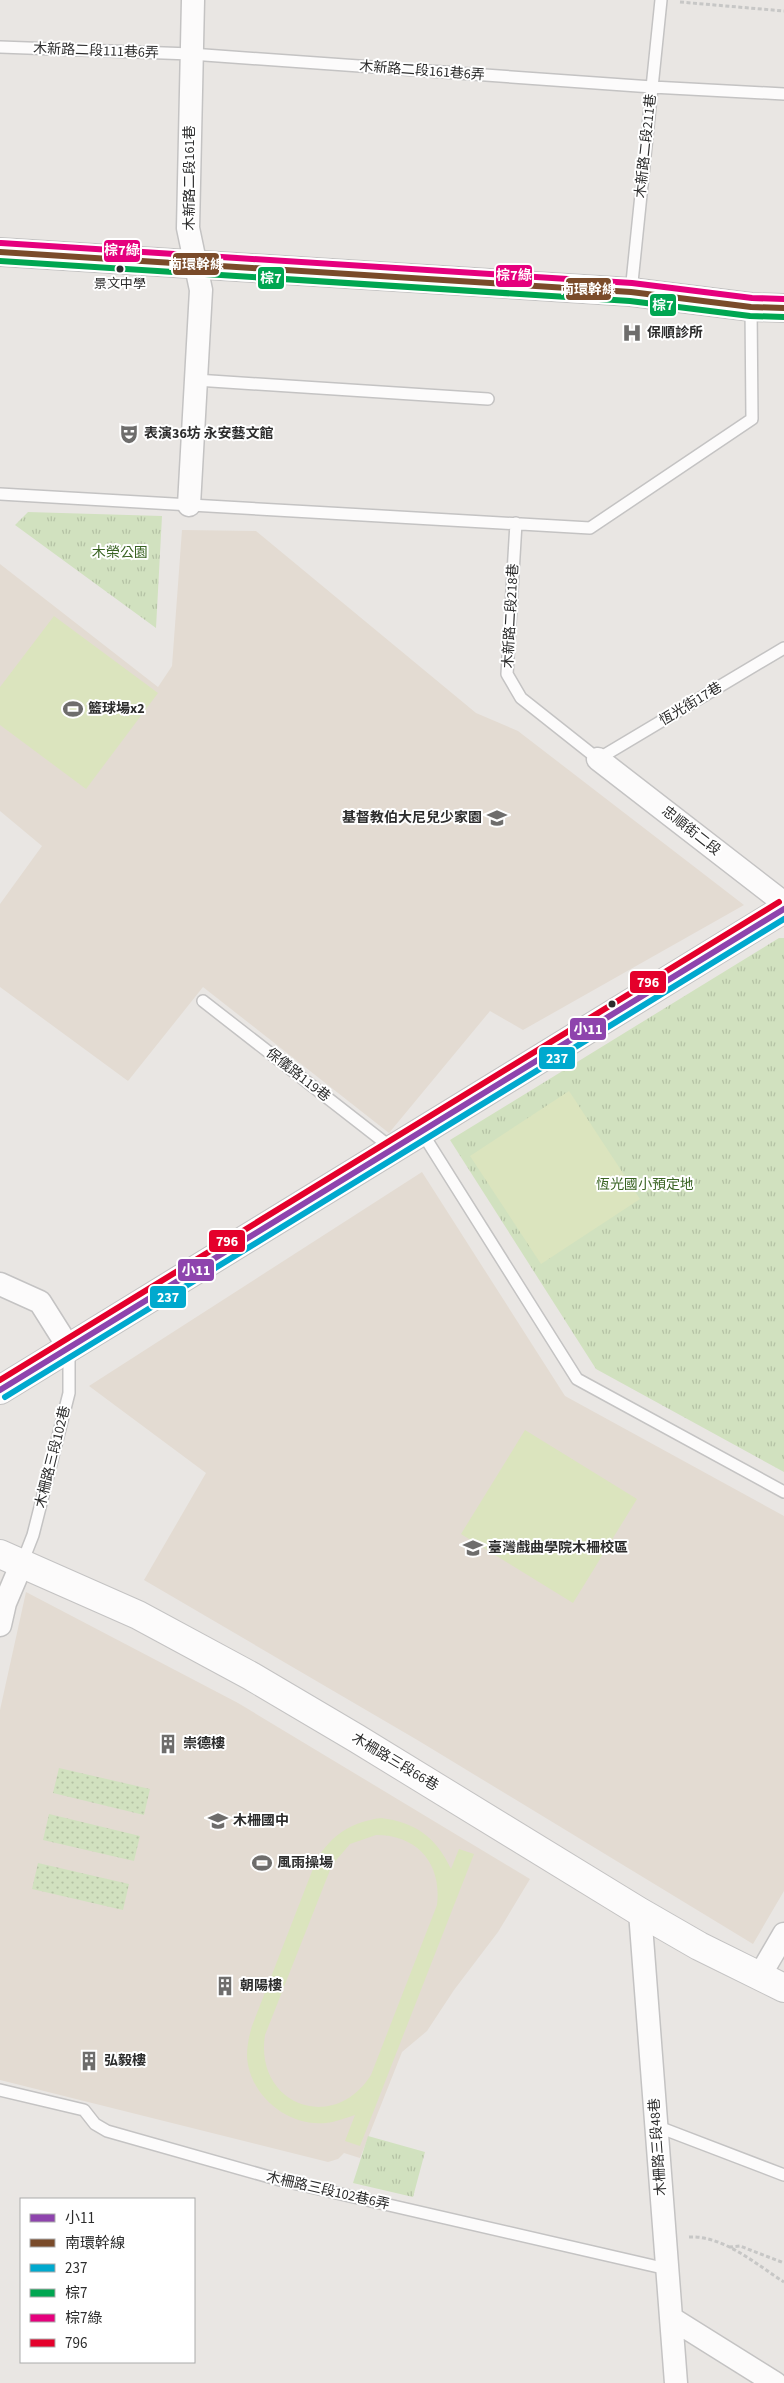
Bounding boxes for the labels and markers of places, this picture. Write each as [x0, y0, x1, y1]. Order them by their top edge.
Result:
marker: 景文中學 [115, 264, 125, 274]
place label: 景文中學 [94, 275, 146, 293]
hospital icon: 保順診所 [621, 322, 643, 344]
place label: 保順診所 [647, 323, 703, 343]
theatre icon: 表演36坊 永安藝文館 [118, 423, 140, 445]
place label: 表演36坊 永安藝文館 [144, 424, 274, 444]
sports icon: 籃球場x2 [62, 698, 84, 720]
place label: 籃球場x2 [88, 699, 145, 719]
school or university icon: 基督教伯大尼兒少家園 [486, 807, 508, 829]
place label: 基督教伯大尼兒少家園 [342, 808, 482, 828]
unlabelled marker [607, 999, 617, 1009]
school or university icon: 臺灣戲曲學院木柵校區 [462, 1537, 484, 1559]
place label: 臺灣戲曲學院木柵校區 [488, 1538, 628, 1558]
building icon: 崇德樓 [157, 1733, 179, 1755]
place label: 崇德樓 [183, 1734, 225, 1754]
school or university icon: 木柵國中 [207, 1810, 229, 1832]
place label: 木柵國中 [233, 1811, 289, 1831]
sports icon: 風雨操場 [251, 1852, 273, 1874]
place label: 風雨操場 [277, 1853, 333, 1873]
building icon: 朝陽樓 [214, 1975, 236, 1997]
place label: 朝陽樓 [240, 1976, 282, 1996]
building icon: 弘毅樓 [78, 2050, 100, 2072]
place label: 弘毅樓 [104, 2051, 146, 2071]

